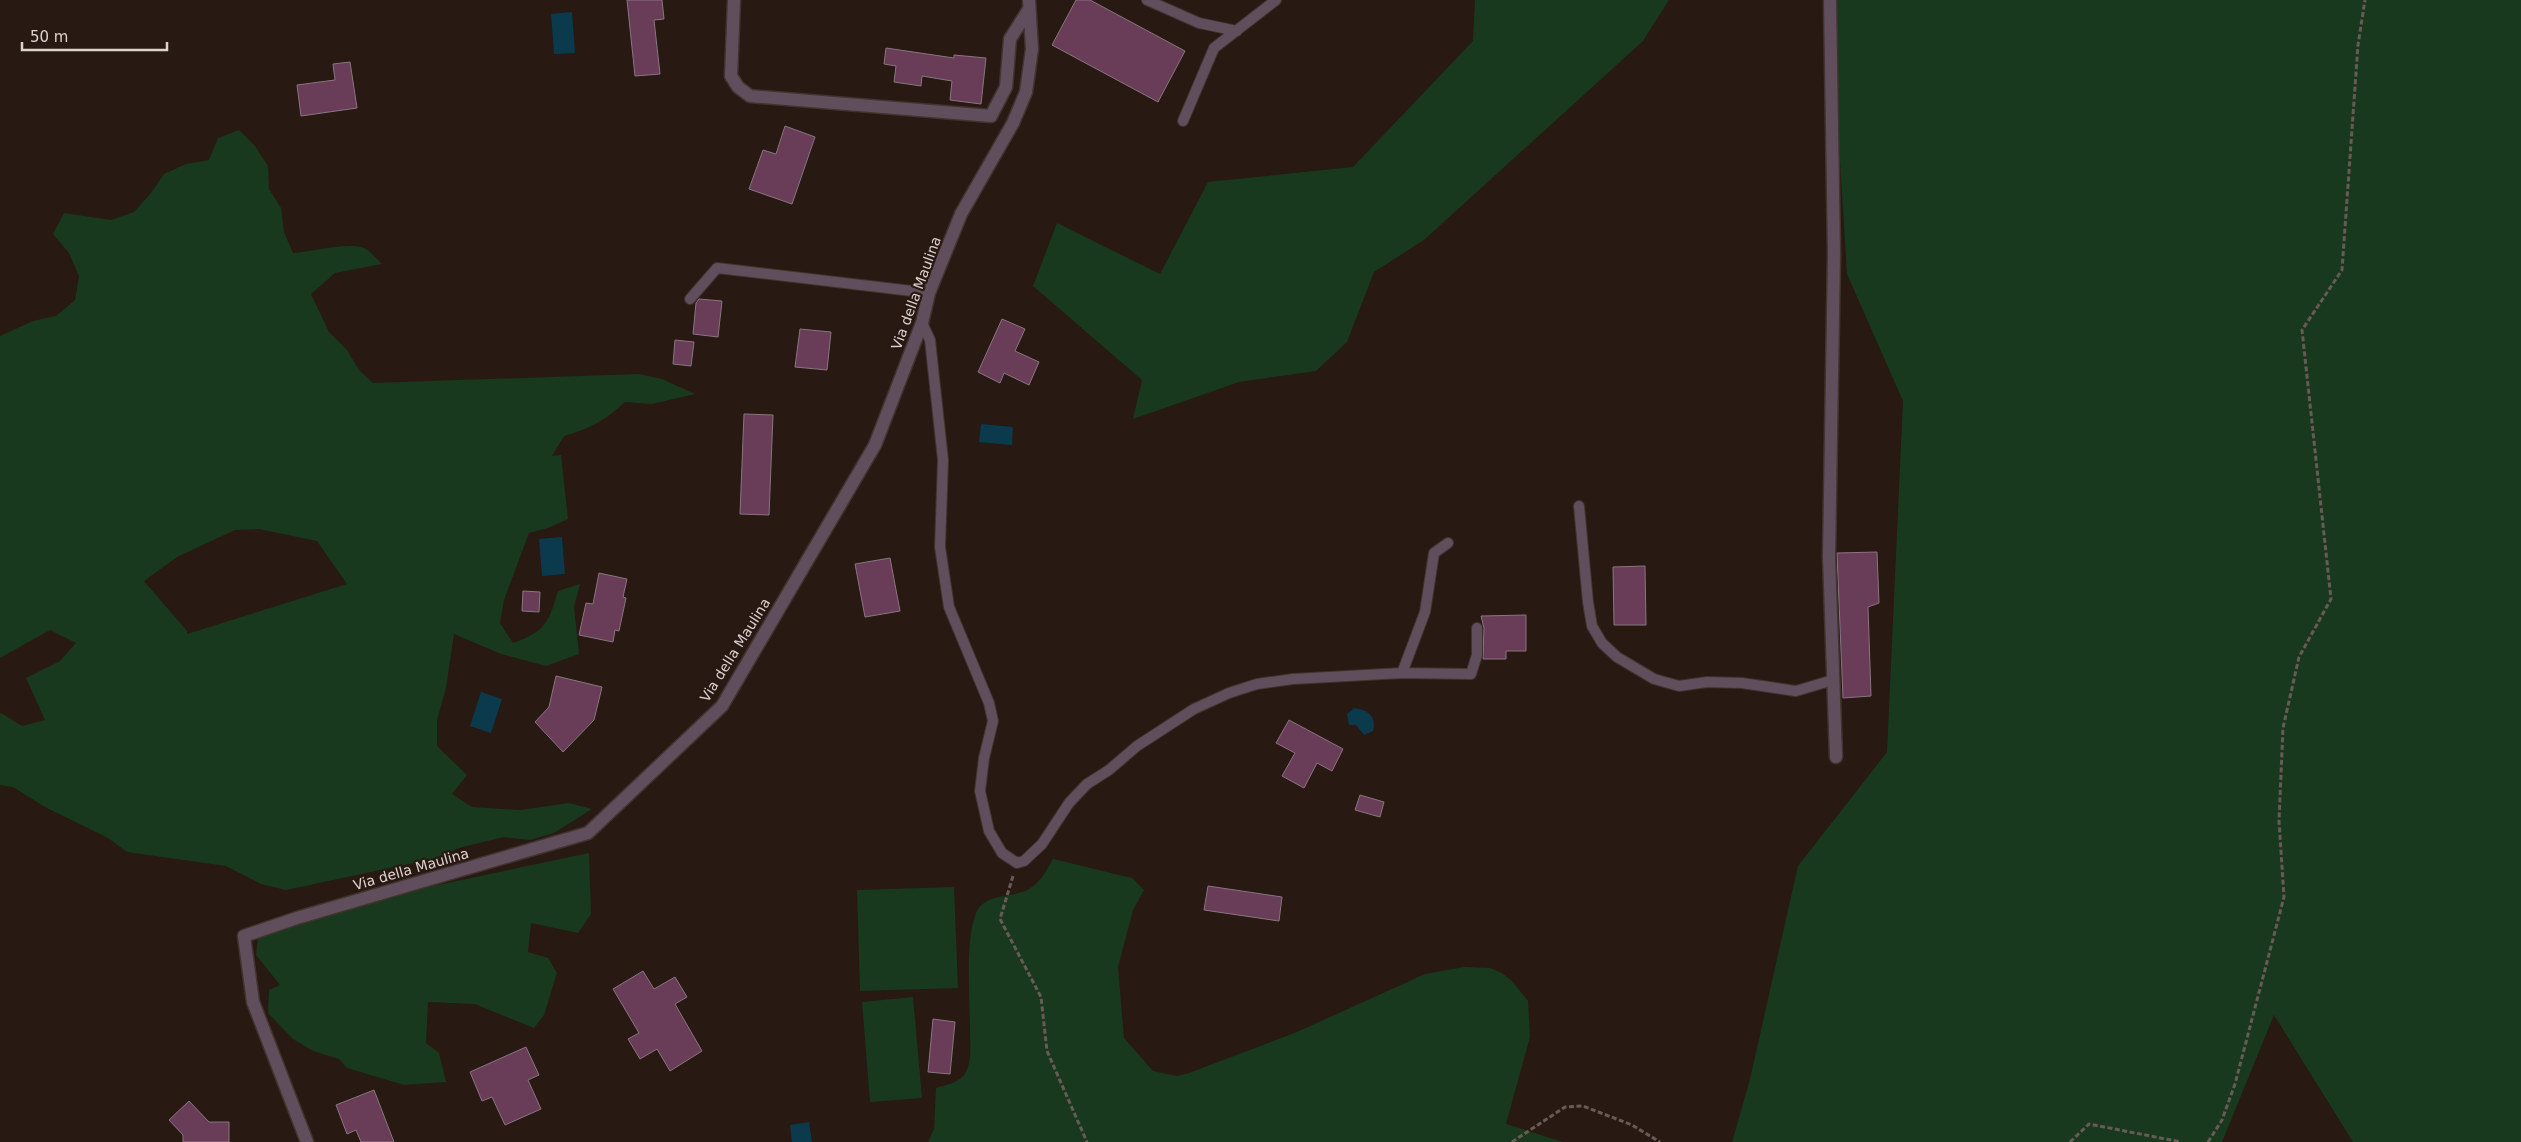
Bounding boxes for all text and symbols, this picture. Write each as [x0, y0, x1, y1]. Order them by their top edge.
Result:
scale bar [22, 20, 168, 52]
text: 50 m [30, 28, 68, 46]
street label: Via della Maulina [888, 234, 944, 352]
street label: Via della Maulina [697, 595, 773, 705]
street label: Via della Maulina [351, 845, 471, 893]

